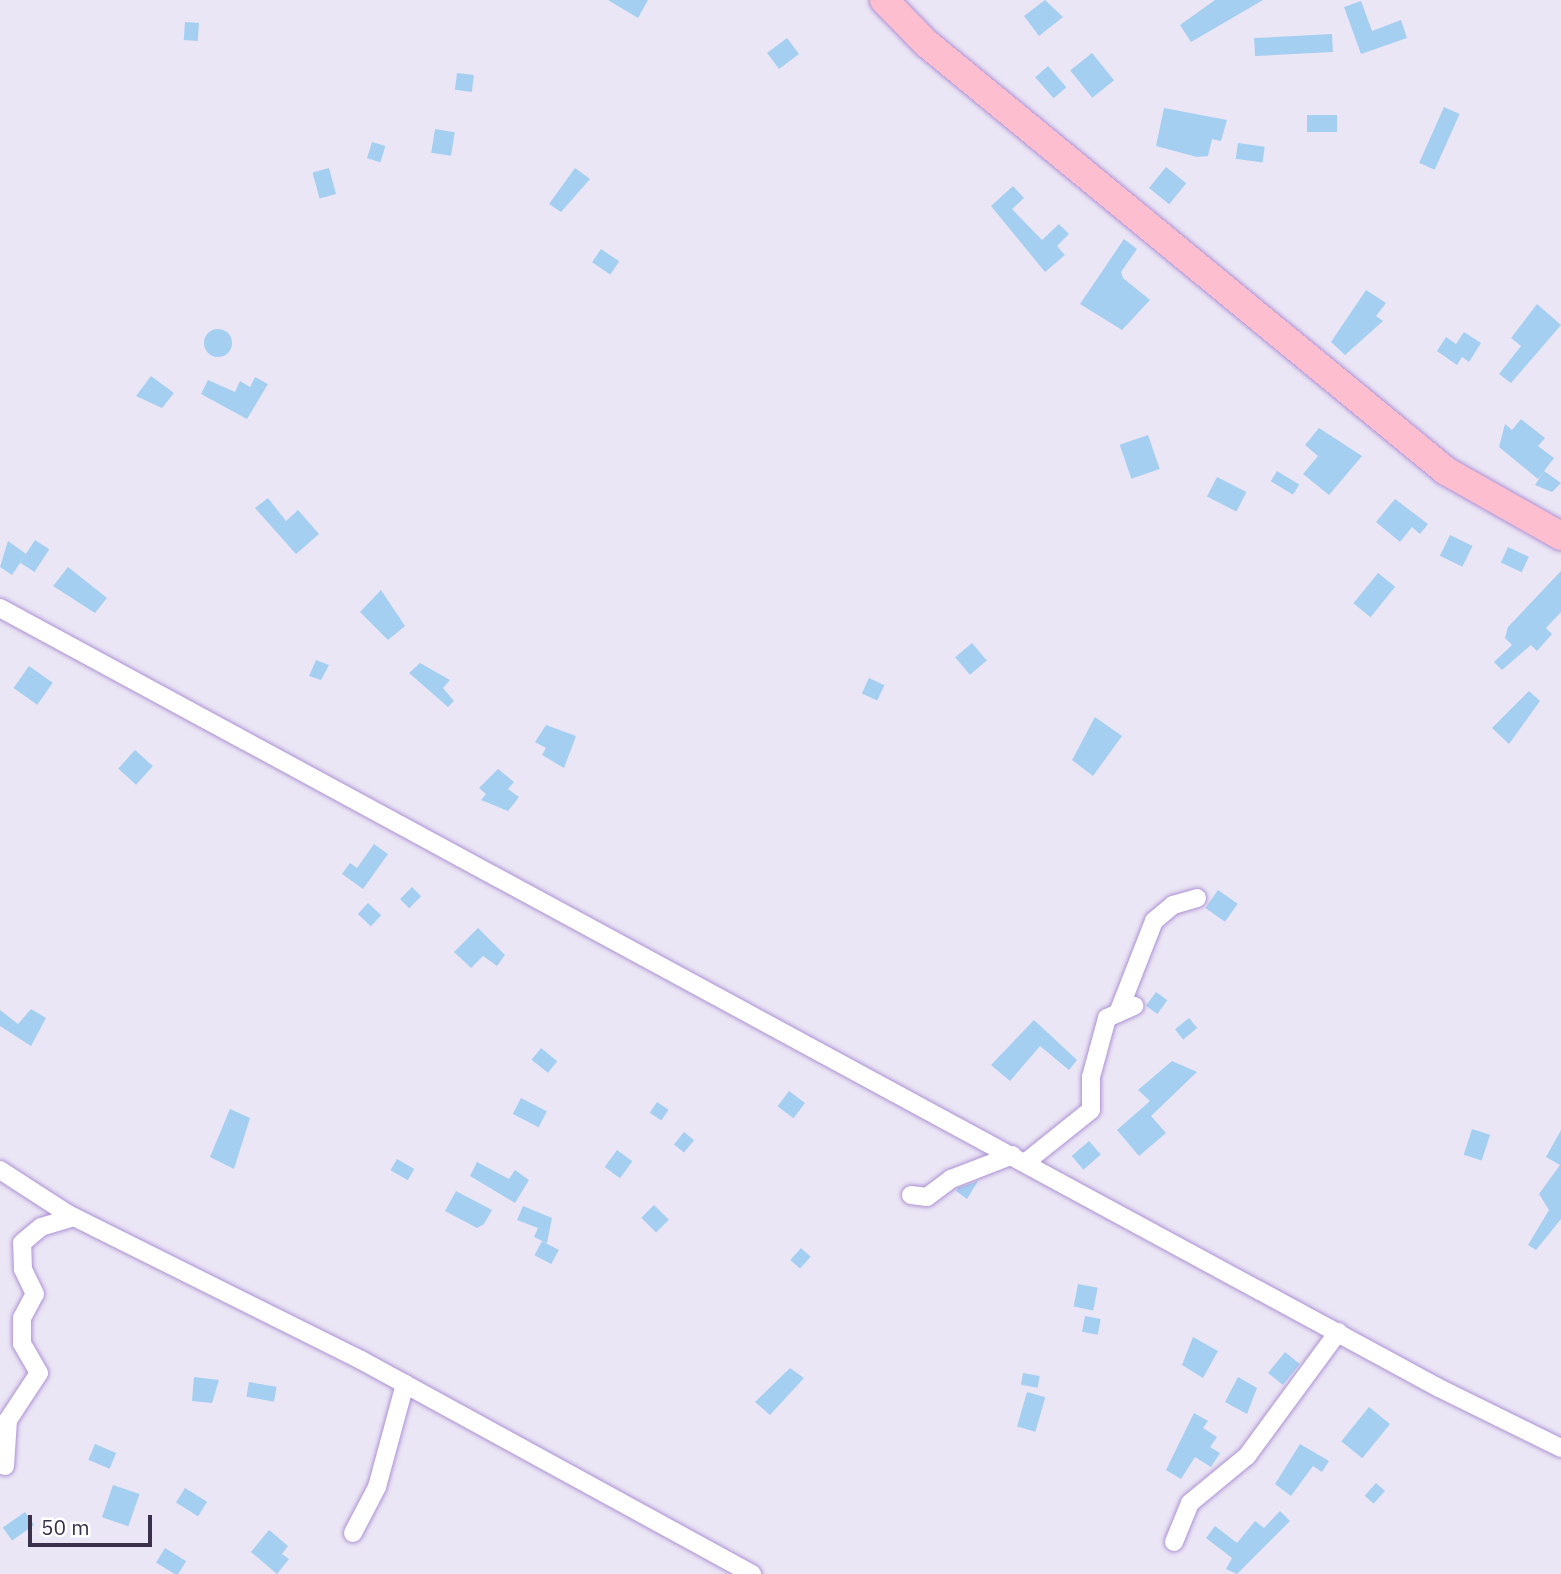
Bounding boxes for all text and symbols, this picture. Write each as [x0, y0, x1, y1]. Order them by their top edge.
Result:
scale bar [32, 1500, 156, 1544]
text: 50 m [41, 1513, 90, 1541]

